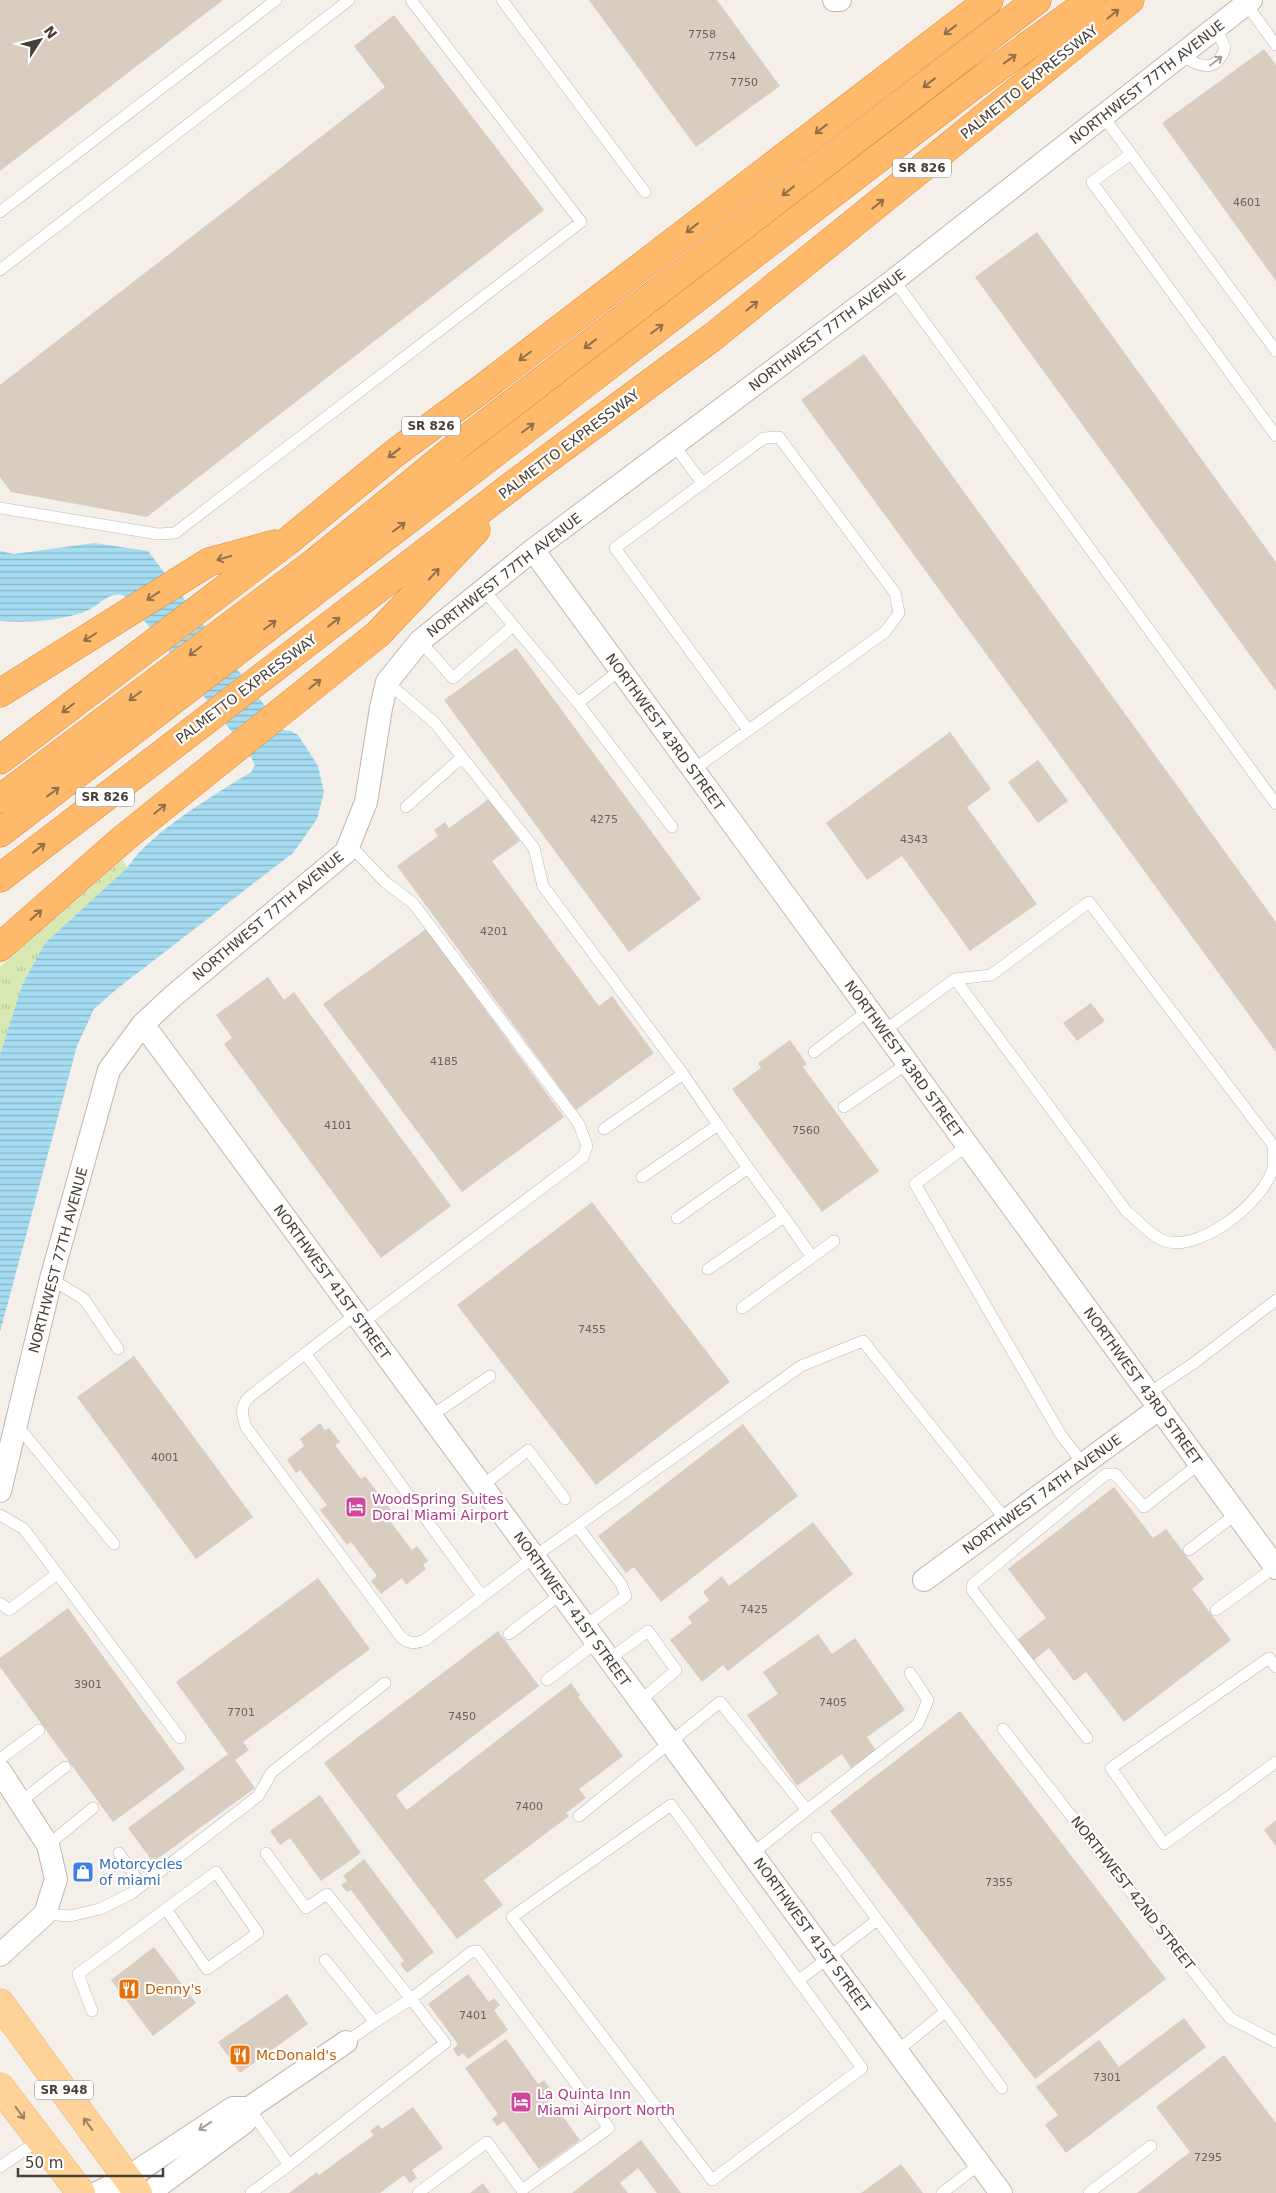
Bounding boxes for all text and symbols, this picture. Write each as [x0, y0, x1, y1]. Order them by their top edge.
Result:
one-way arrow [1106, 8, 1119, 19]
north arrow [15, 15, 65, 65]
street label: NORTHWEST 77TH AVENUE [1066, 17, 1228, 147]
street label: PALMETTO EXPRESSWAY [957, 22, 1101, 142]
text: N [41, 23, 60, 42]
one-way arrow [944, 24, 957, 35]
house number: 7758 [688, 28, 716, 41]
house number: 7754 [708, 50, 736, 63]
one-way arrow [1002, 54, 1016, 64]
one-way arrow [1209, 56, 1222, 67]
house number: 7750 [730, 76, 758, 89]
one-way arrow [922, 78, 936, 88]
one-way arrow [815, 123, 828, 134]
road number: SR 826 [893, 158, 951, 178]
one-way arrow [782, 186, 795, 197]
house number: 4601 [1233, 196, 1261, 209]
one-way arrow [871, 198, 884, 209]
one-way arrow [686, 222, 699, 233]
street label: NORTHWEST 77TH AVENUE [746, 266, 908, 394]
one-way arrow [745, 300, 758, 311]
one-way arrow [650, 324, 664, 334]
one-way arrow [584, 338, 597, 349]
one-way arrow [519, 351, 532, 362]
street label: PALMETTO EXPRESSWAY [496, 386, 643, 502]
road number: SR 826 [402, 416, 460, 436]
one-way arrow [521, 422, 534, 433]
one-way arrow [388, 448, 401, 459]
street label: NORTHWEST 77TH AVENUE [423, 510, 585, 640]
one-way arrow [392, 521, 405, 532]
one-way arrow [217, 554, 233, 563]
one-way arrow [428, 568, 440, 581]
one-way arrow [147, 591, 161, 601]
one-way arrow [327, 616, 340, 627]
one-way arrow [263, 620, 276, 631]
street label: PALMETTO EXPRESSWAY [173, 631, 320, 747]
one-way arrow [83, 632, 97, 642]
one-way arrow [188, 646, 202, 656]
street label: NORTHWEST 43RD STREET [603, 650, 728, 814]
one-way arrow [308, 679, 321, 690]
one-way arrow [129, 691, 142, 702]
one-way arrow [61, 703, 75, 713]
one-way arrow [46, 787, 59, 798]
road number: SR 826 [76, 788, 134, 806]
one-way arrow [153, 803, 166, 814]
house number: 4275 [590, 813, 618, 826]
house number: 4343 [900, 833, 928, 846]
one-way arrow [32, 843, 45, 854]
street label: NORTHWEST 77TH AVENUE [189, 848, 347, 984]
one-way arrow [30, 909, 43, 920]
house number: 4201 [480, 925, 508, 938]
street label: NORTHWEST 43RD STREET [842, 977, 967, 1141]
house number: 4185 [430, 1055, 458, 1068]
house number: 4101 [324, 1119, 352, 1132]
house number: 7560 [792, 1124, 820, 1137]
street label: NORTHWEST 77TH AVENUE [25, 1165, 91, 1355]
street label: NORTHWEST 41ST STREET [271, 1202, 394, 1363]
street label: NORTHWEST 43RD STREET [1081, 1304, 1206, 1468]
house number: 7455 [578, 1323, 606, 1336]
street label: NORTHWEST 74TH AVENUE [960, 1431, 1124, 1557]
house number: 4001 [151, 1451, 179, 1464]
place label: WoodSpring Suites Doral Miami Airport [372, 1491, 509, 1523]
hotel icon: WoodSpring Suites Doral Miami Airport [344, 1495, 368, 1519]
street label: NORTHWEST 41ST STREET [511, 1529, 634, 1690]
house number: 7425 [740, 1603, 768, 1616]
house number: 3901 [74, 1678, 102, 1691]
house number: 7405 [819, 1696, 847, 1709]
house number: 7701 [227, 1706, 255, 1719]
house number: 7450 [448, 1710, 476, 1723]
house number: 7400 [515, 1800, 543, 1813]
street label: NORTHWEST 42ND STREET [1068, 1813, 1198, 1973]
street label: NORTHWEST 41ST STREET [751, 1855, 874, 2016]
place label: Motorcycles of miami [99, 1856, 183, 1888]
shop icon: Motorcycles of miami [71, 1860, 95, 1884]
house number: 7355 [985, 1876, 1013, 1889]
restaurant icon: Denny's [117, 1977, 141, 2001]
place label: Denny's [145, 1981, 202, 1997]
house number: 7401 [459, 2009, 487, 2022]
restaurant icon: McDonald's [228, 2043, 252, 2067]
place label: McDonald's [256, 2047, 337, 2063]
house number: 7301 [1093, 2071, 1121, 2084]
road number: SR 948 [35, 2080, 93, 2100]
place label: La Quinta Inn Miami Airport North [537, 2086, 675, 2118]
hotel icon: La Quinta Inn Miami Airport North [509, 2090, 533, 2114]
one-way arrow [14, 2106, 25, 2119]
one-way arrow [83, 2118, 94, 2131]
one-way arrow [199, 2121, 213, 2131]
scale bar [18, 2146, 162, 2178]
house number: 7295 [1194, 2151, 1222, 2164]
text: 50 m [25, 2154, 63, 2172]

